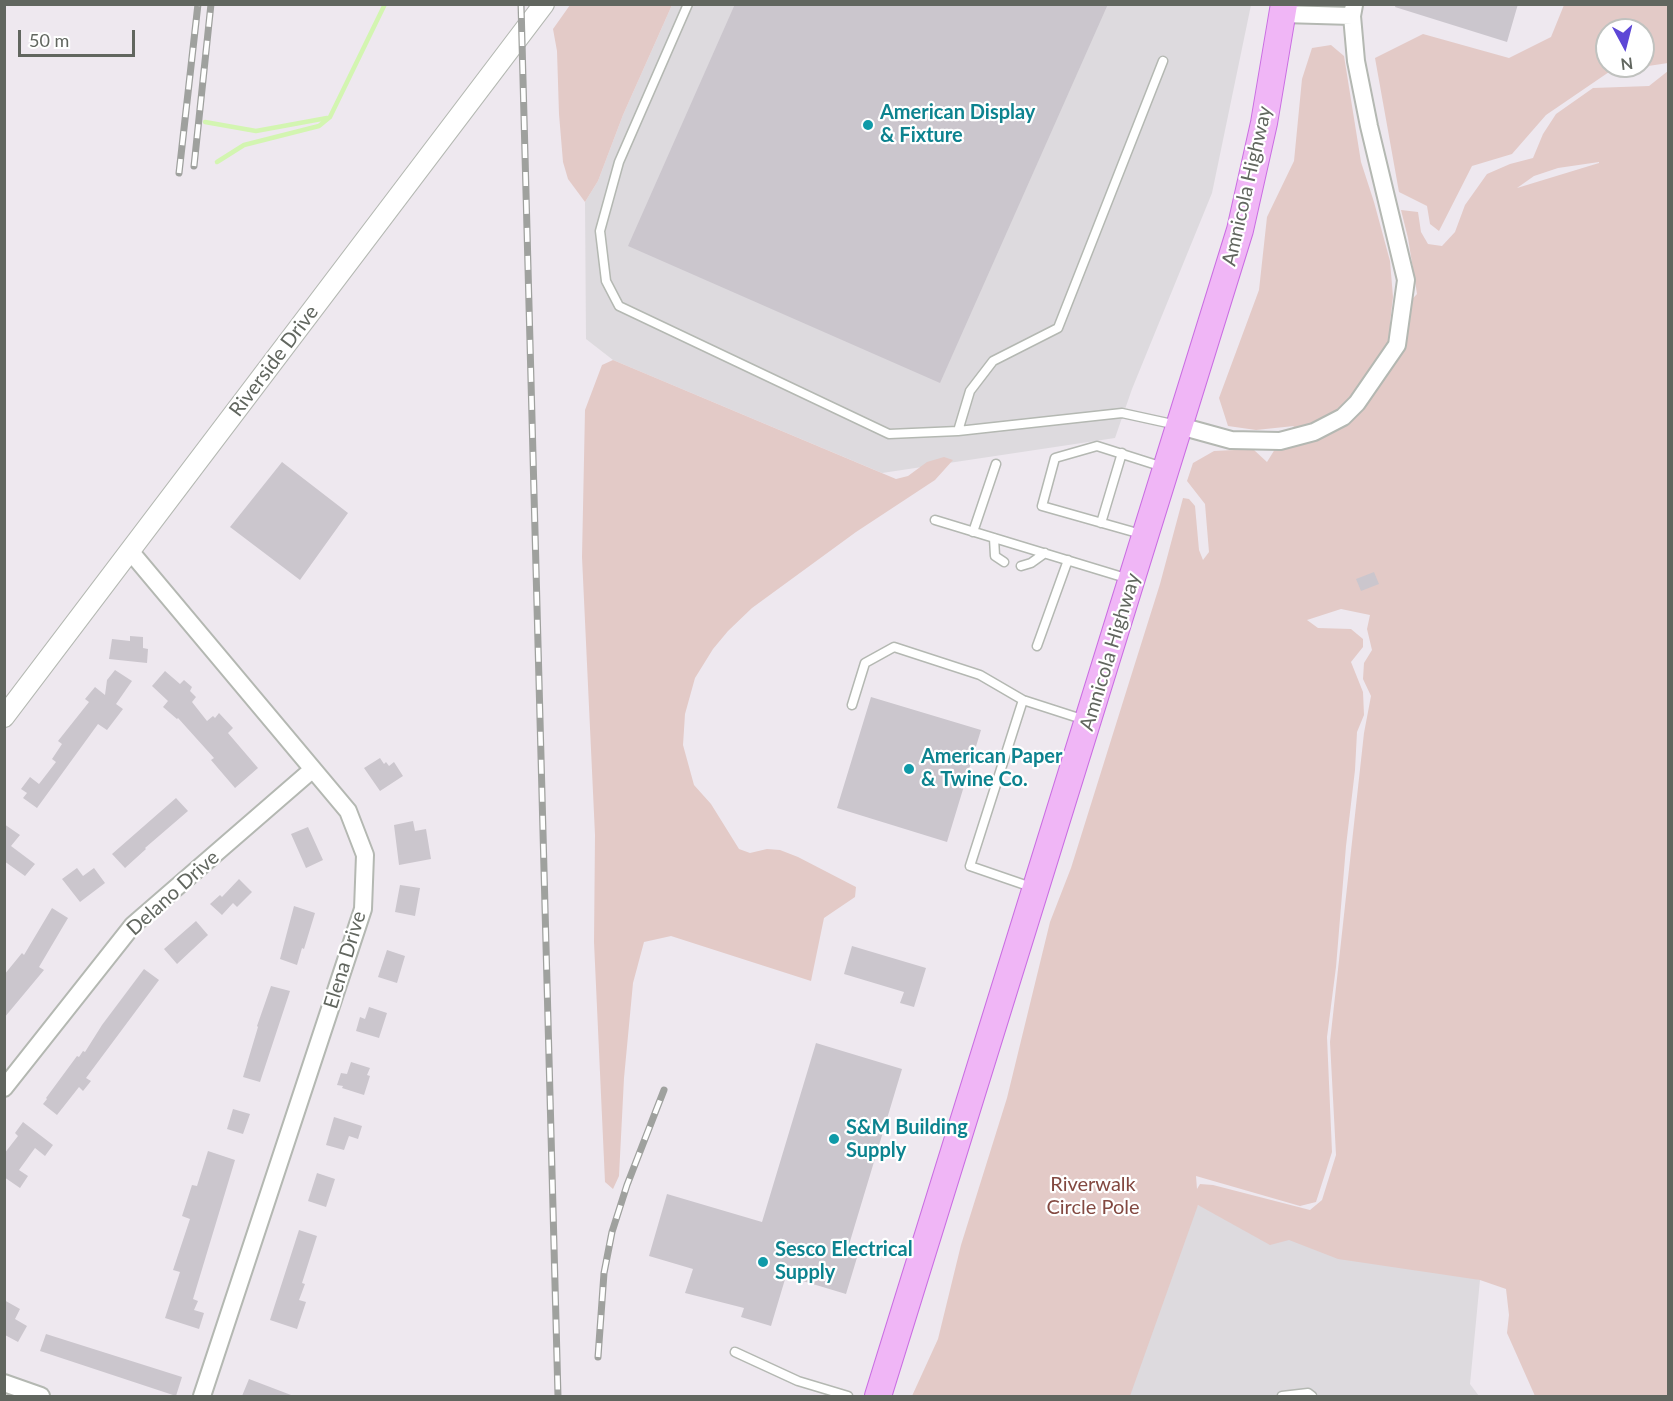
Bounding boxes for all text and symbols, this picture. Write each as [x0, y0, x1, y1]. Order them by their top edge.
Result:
scale bar [21, 18, 138, 56]
north arrow [1595, 18, 1655, 78]
text: 50 m [29, 29, 69, 51]
text: N [1620, 54, 1634, 75]
place label: American Display & Fixture [880, 101, 1035, 148]
street label: Amnicola Highway [1217, 104, 1277, 268]
marker: American Display & Fixture [861, 118, 875, 132]
street label: Riverside Drive [224, 301, 324, 421]
street label: Amnicola Highway [1075, 570, 1145, 734]
place label: American Paper & Twine Co. [921, 745, 1062, 792]
marker: American Paper & Twine Co. [902, 762, 916, 776]
street label: Delano Drive [122, 845, 224, 941]
street label: Elena Drive [319, 908, 371, 1012]
place label: S&M Building Supply [846, 1116, 968, 1163]
marker: S&M Building Supply [827, 1132, 841, 1146]
park label: Riverwalk Circle Pole [1046, 1173, 1140, 1220]
place label: Sesco Electrical Supply [775, 1238, 913, 1285]
marker: Sesco Electrical Supply [756, 1255, 770, 1269]

